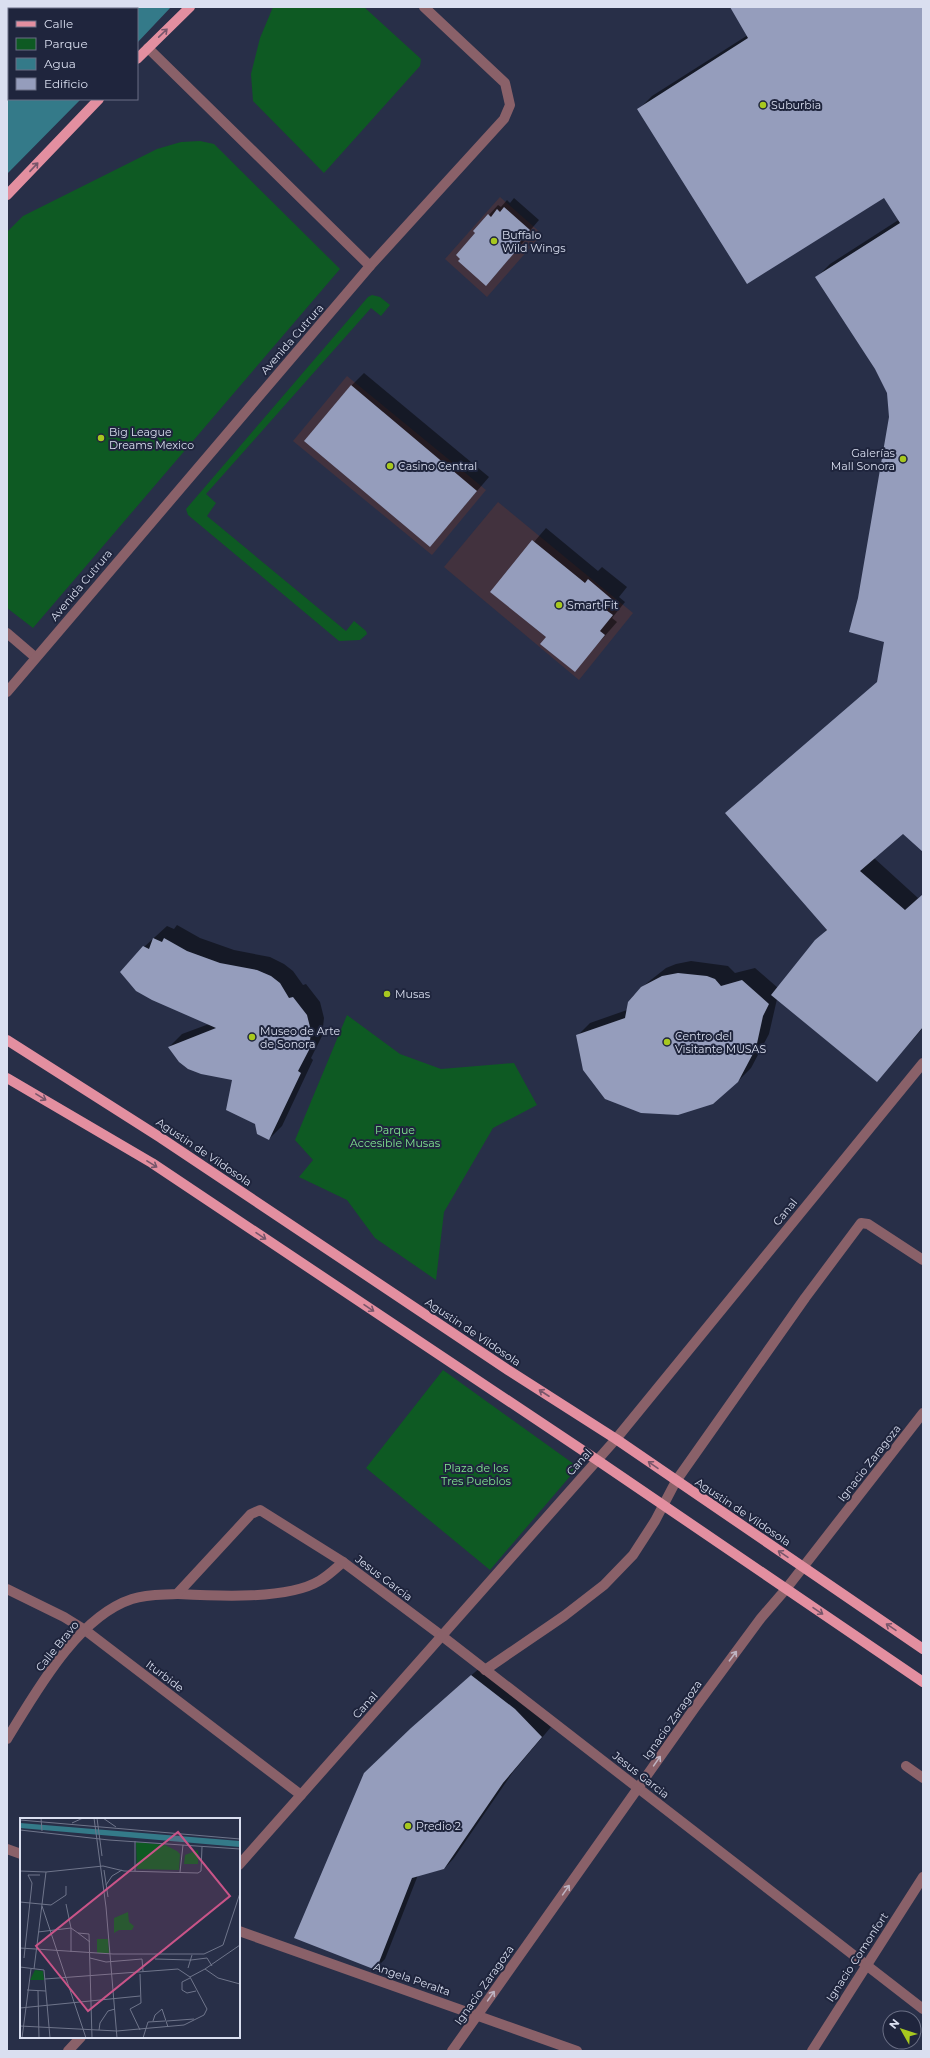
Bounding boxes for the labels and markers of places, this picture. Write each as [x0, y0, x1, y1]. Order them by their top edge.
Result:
place label: Suburbia [771, 98, 821, 112]
marker: Suburbia [758, 100, 768, 110]
place label: Buffalo Wild Wings [502, 228, 566, 255]
marker: Buffalo Wild Wings [489, 236, 499, 246]
place label: Big League Dreams Mexico [109, 425, 194, 452]
marker: Big League Dreams Mexico [96, 433, 106, 443]
place label: Galerías Mall Sonora [831, 446, 896, 473]
marker: Galerías Mall Sonora [898, 454, 908, 464]
place label: Casino Central [398, 459, 477, 473]
marker: Casino Central [385, 461, 395, 471]
place label: Smart Fit [567, 598, 619, 612]
marker: Smart Fit [554, 600, 564, 610]
place label: Musas [395, 987, 431, 1001]
marker: Musas [382, 989, 392, 999]
place label: Museo de Arte de Sonora [260, 1024, 340, 1051]
place label: Centro del Visitante MUSAS [675, 1029, 766, 1056]
marker: Museo de Arte de Sonora [247, 1032, 257, 1042]
marker: Centro del Visitante MUSAS [662, 1037, 672, 1047]
place label: Predio 2 [416, 1819, 461, 1833]
marker: Predio 2 [403, 1821, 413, 1831]

